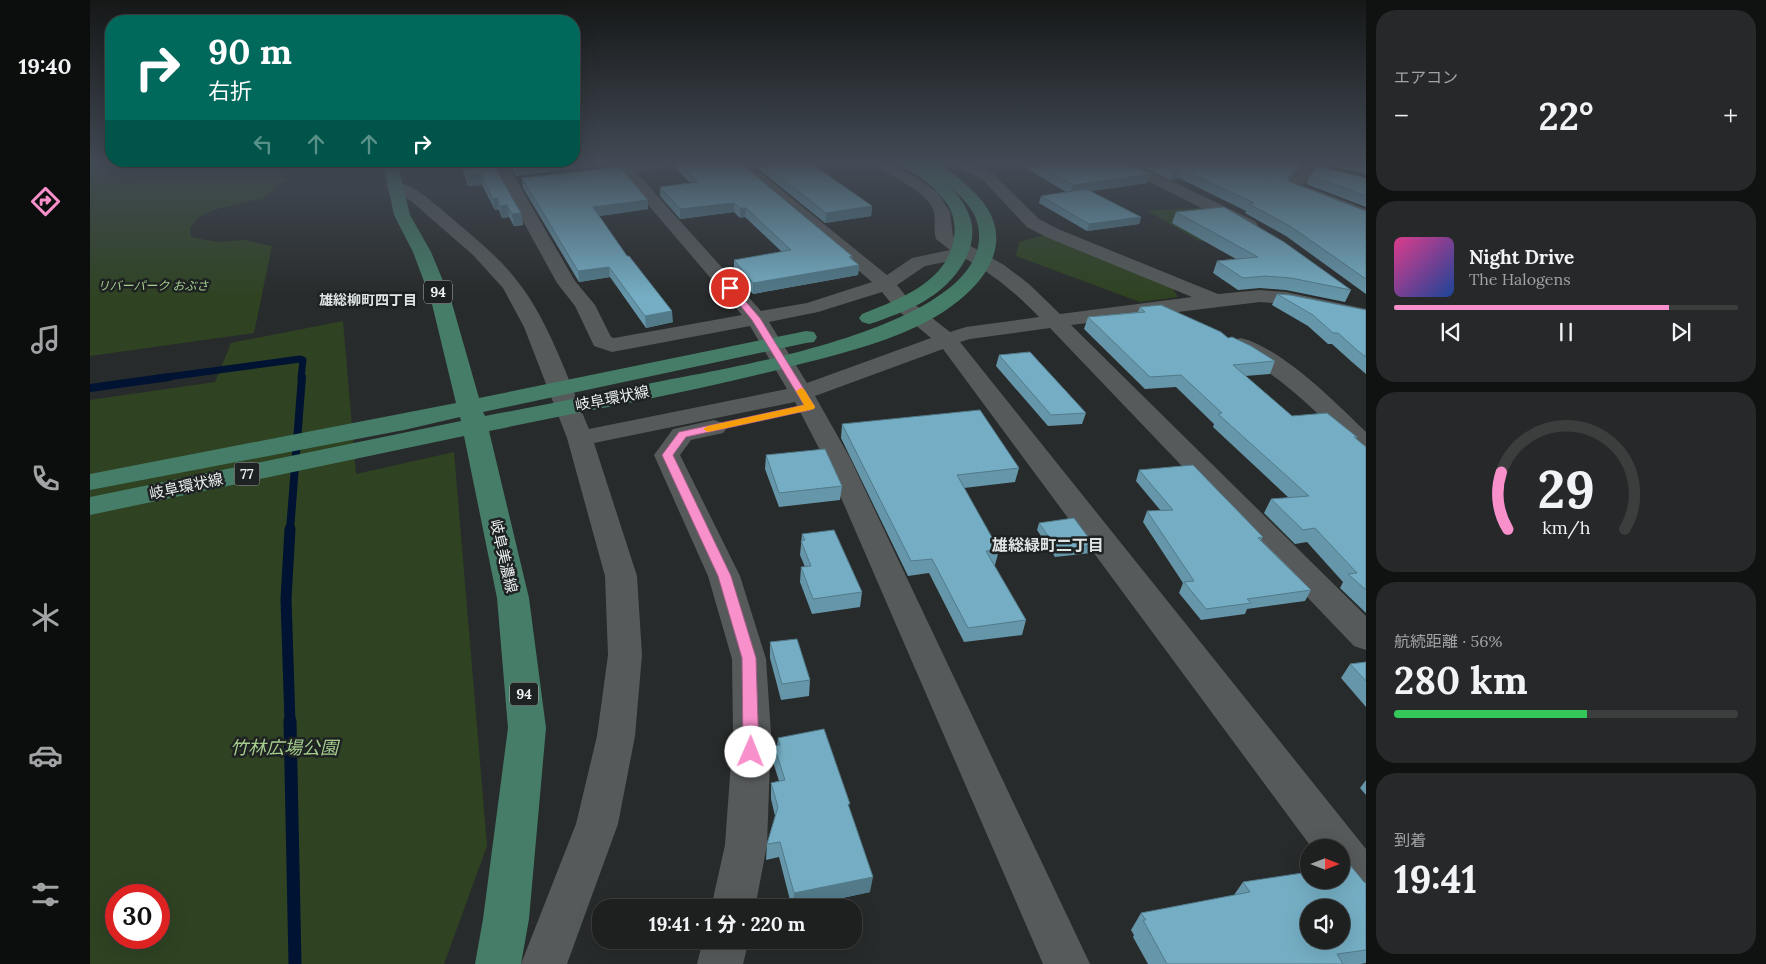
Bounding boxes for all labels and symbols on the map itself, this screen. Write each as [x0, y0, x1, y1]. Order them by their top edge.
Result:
pin [709, 267, 751, 309]
park label: リバーパーク おぶさ [97, 278, 210, 293]
road number: 94 [424, 280, 452, 304]
district label: 雄総柳町四丁目 [319, 291, 417, 309]
street label: 岐阜環状線 [573, 382, 651, 414]
road number: 77 [234, 462, 260, 486]
street label: 岐阜環状線 [147, 469, 225, 503]
street label: 岐阜美濃線 [486, 517, 522, 595]
district label: 雄総緑町二丁目 [991, 535, 1104, 555]
road number: 94 [510, 682, 538, 706]
position arrow [724, 725, 776, 777]
park label: 竹林広場公園 [230, 736, 341, 759]
north arrow [1300, 839, 1350, 889]
speed limit sign: 30 [105, 884, 170, 949]

